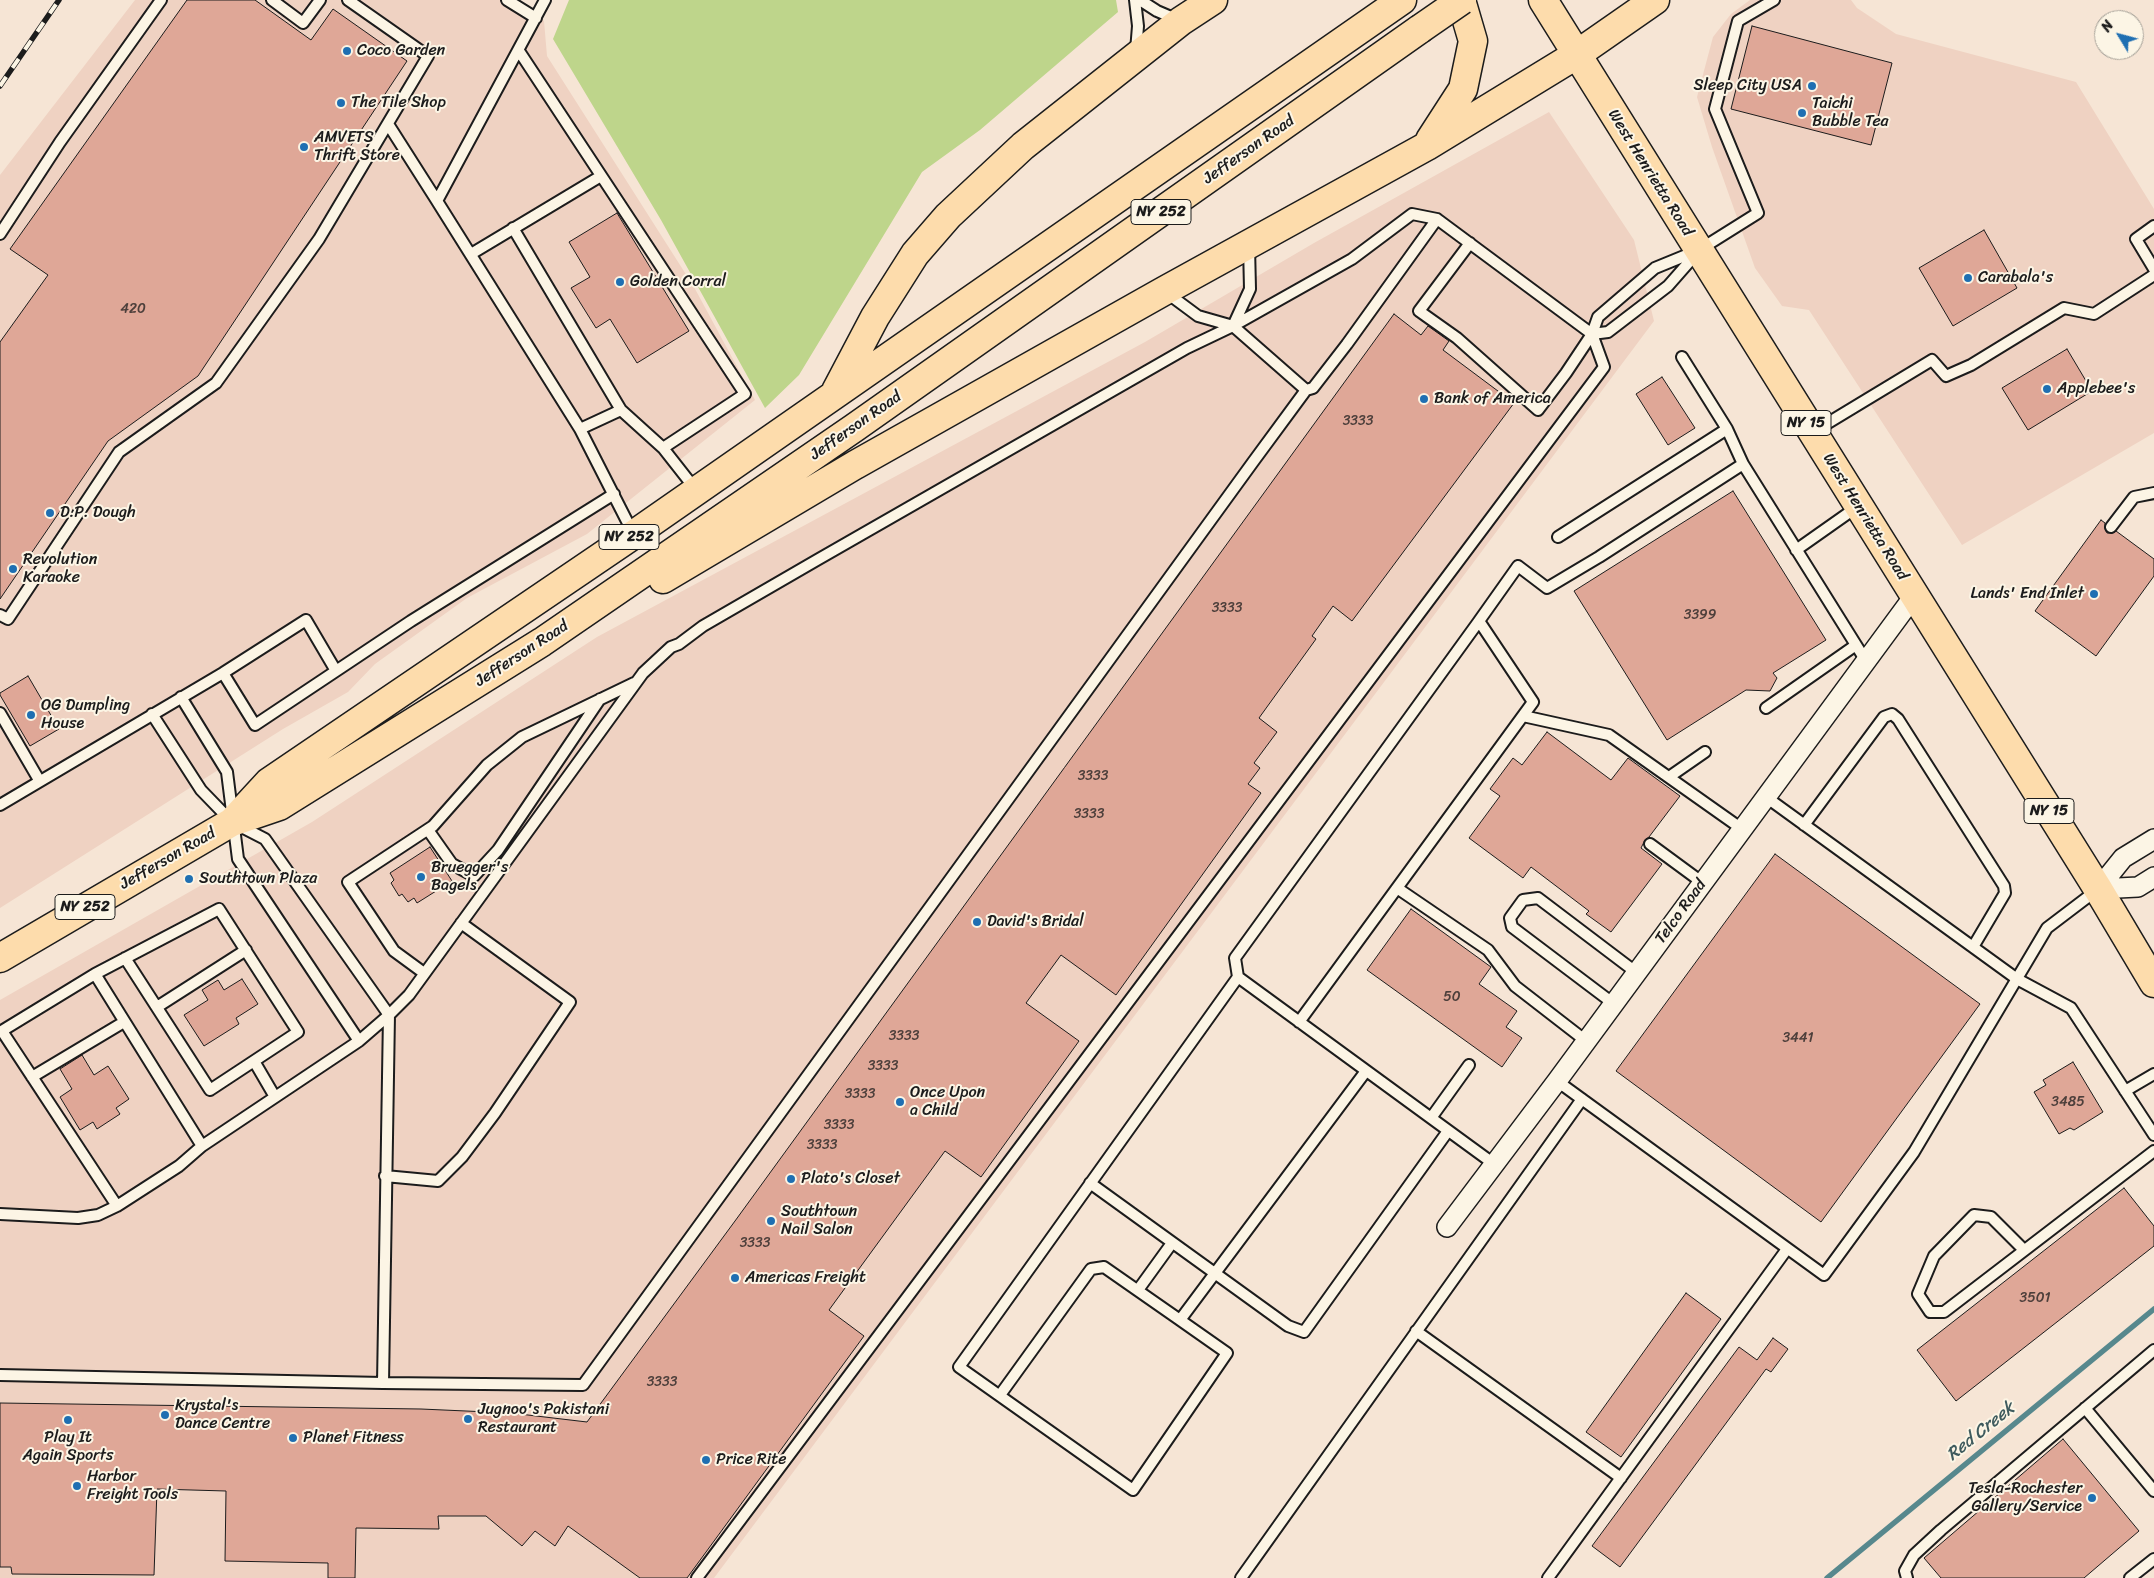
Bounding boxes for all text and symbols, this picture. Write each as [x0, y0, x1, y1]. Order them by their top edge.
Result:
north arrow [2094, 10, 2144, 60]
text: N [2095, 15, 2120, 38]
place label: Coco Garden [357, 41, 445, 61]
marker: Coco Garden [341, 45, 353, 57]
place label: Sleep City USA [1693, 76, 1802, 96]
marker: Sleep City USA [1806, 80, 1818, 92]
place label: The Tile Shop [351, 93, 446, 113]
place label: Taichi Bubble Tea [1812, 94, 1889, 132]
marker: The Tile Shop [335, 97, 347, 109]
street label: West Henrietta Road [1603, 106, 1697, 240]
marker: Taichi Bubble Tea [1796, 107, 1808, 119]
street label: Jefferson Road [1200, 111, 1298, 189]
place label: AMVETS Thrift Store [314, 128, 400, 166]
marker: AMVETS Thrift Store [298, 141, 310, 153]
road number: NY 252 [1131, 200, 1191, 224]
place label: Carabala's [1978, 268, 2053, 288]
place label: Golden Corral [630, 272, 726, 292]
marker: Carabala's [1962, 272, 1974, 284]
marker: Golden Corral [614, 276, 626, 288]
house number: 420 [120, 301, 146, 317]
place label: Applebee's [2057, 379, 2135, 399]
marker: Applebee's [2041, 383, 2053, 395]
street label: Jefferson Road [807, 387, 905, 465]
place label: Bank of America [1434, 389, 1551, 409]
marker: Bank of America [1418, 393, 1430, 405]
road number: NY 15 [1781, 410, 1831, 436]
house number: 3333 [1343, 413, 1373, 429]
street label: West Henrietta Road [1818, 450, 1912, 584]
place label: D.P. Dough [60, 503, 136, 523]
marker: D.P. Dough [44, 507, 56, 519]
road number: NY 252 [599, 524, 659, 550]
place label: Revolution Karaoke [23, 550, 97, 588]
marker: Revolution Karaoke [7, 563, 19, 575]
place label: Lands' End Inlet [1971, 584, 2084, 604]
marker: Lands' End Inlet [2088, 588, 2100, 600]
house number: 3333 [1212, 600, 1242, 616]
house number: 3399 [1684, 607, 1716, 623]
street label: Jefferson Road [472, 617, 572, 691]
place label: OG Dumpling House [41, 696, 130, 734]
marker: OG Dumpling House [25, 709, 37, 721]
house number: 3333 [1078, 768, 1108, 784]
road number: NY 15 [2024, 798, 2074, 824]
house number: 3333 [1074, 806, 1104, 822]
street label: Jefferson Road [117, 824, 219, 894]
place label: Bruegger's Bagels [431, 858, 508, 896]
place label: Southtown Plaza [199, 869, 317, 889]
marker: Bruegger's Bagels [415, 871, 427, 883]
marker: Southtown Plaza [183, 873, 195, 885]
street label: Telco Road [1651, 876, 1711, 948]
road number: NY 252 [55, 894, 115, 920]
place label: David's Bridal [987, 912, 1084, 932]
marker: David's Bridal [971, 916, 983, 928]
house number: 50 [1443, 989, 1461, 1005]
house number: 3333 [889, 1028, 919, 1044]
house number: 3441 [1782, 1030, 1814, 1046]
house number: 3333 [868, 1058, 898, 1074]
place label: Once Upon a Child [910, 1083, 985, 1121]
house number: 3333 [845, 1086, 875, 1102]
house number: 3485 [2051, 1094, 2085, 1110]
marker: Once Upon a Child [894, 1096, 906, 1108]
house number: 3333 [824, 1117, 854, 1133]
house number: 3333 [807, 1137, 837, 1153]
place label: Plato's Closet [801, 1169, 900, 1189]
marker: Plato's Closet [785, 1173, 797, 1185]
place label: Southtown Nail Salon [781, 1202, 857, 1240]
marker: Southtown Nail Salon [765, 1215, 777, 1227]
house number: 3333 [740, 1235, 770, 1251]
place label: Americas Freight [745, 1268, 866, 1288]
marker: Americas Freight [729, 1272, 741, 1284]
house number: 3501 [2019, 1290, 2051, 1306]
house number: 3333 [647, 1374, 677, 1390]
place label: Krystal's Dance Centre [175, 1396, 270, 1434]
water label: Red Creek [1943, 1398, 2019, 1466]
place label: Jugnoo's Pakistani Restaurant [478, 1400, 609, 1438]
marker: Krystal's Dance Centre [159, 1409, 171, 1421]
marker: Jugnoo's Pakistani Restaurant [462, 1413, 474, 1425]
marker: Play It Again Sports [62, 1414, 74, 1426]
place label: Play It Again Sports [23, 1428, 113, 1466]
place label: Planet Fitness [303, 1428, 404, 1448]
marker: Planet Fitness [287, 1432, 299, 1444]
place label: Price Rite [716, 1450, 786, 1470]
marker: Price Rite [700, 1454, 712, 1466]
place label: Harbor Freight Tools [87, 1467, 178, 1505]
place label: Tesla-Rochester Gallery/Service [1968, 1479, 2082, 1517]
marker: Harbor Freight Tools [71, 1480, 83, 1492]
marker: Tesla-Rochester Gallery/Service [2086, 1492, 2098, 1504]

